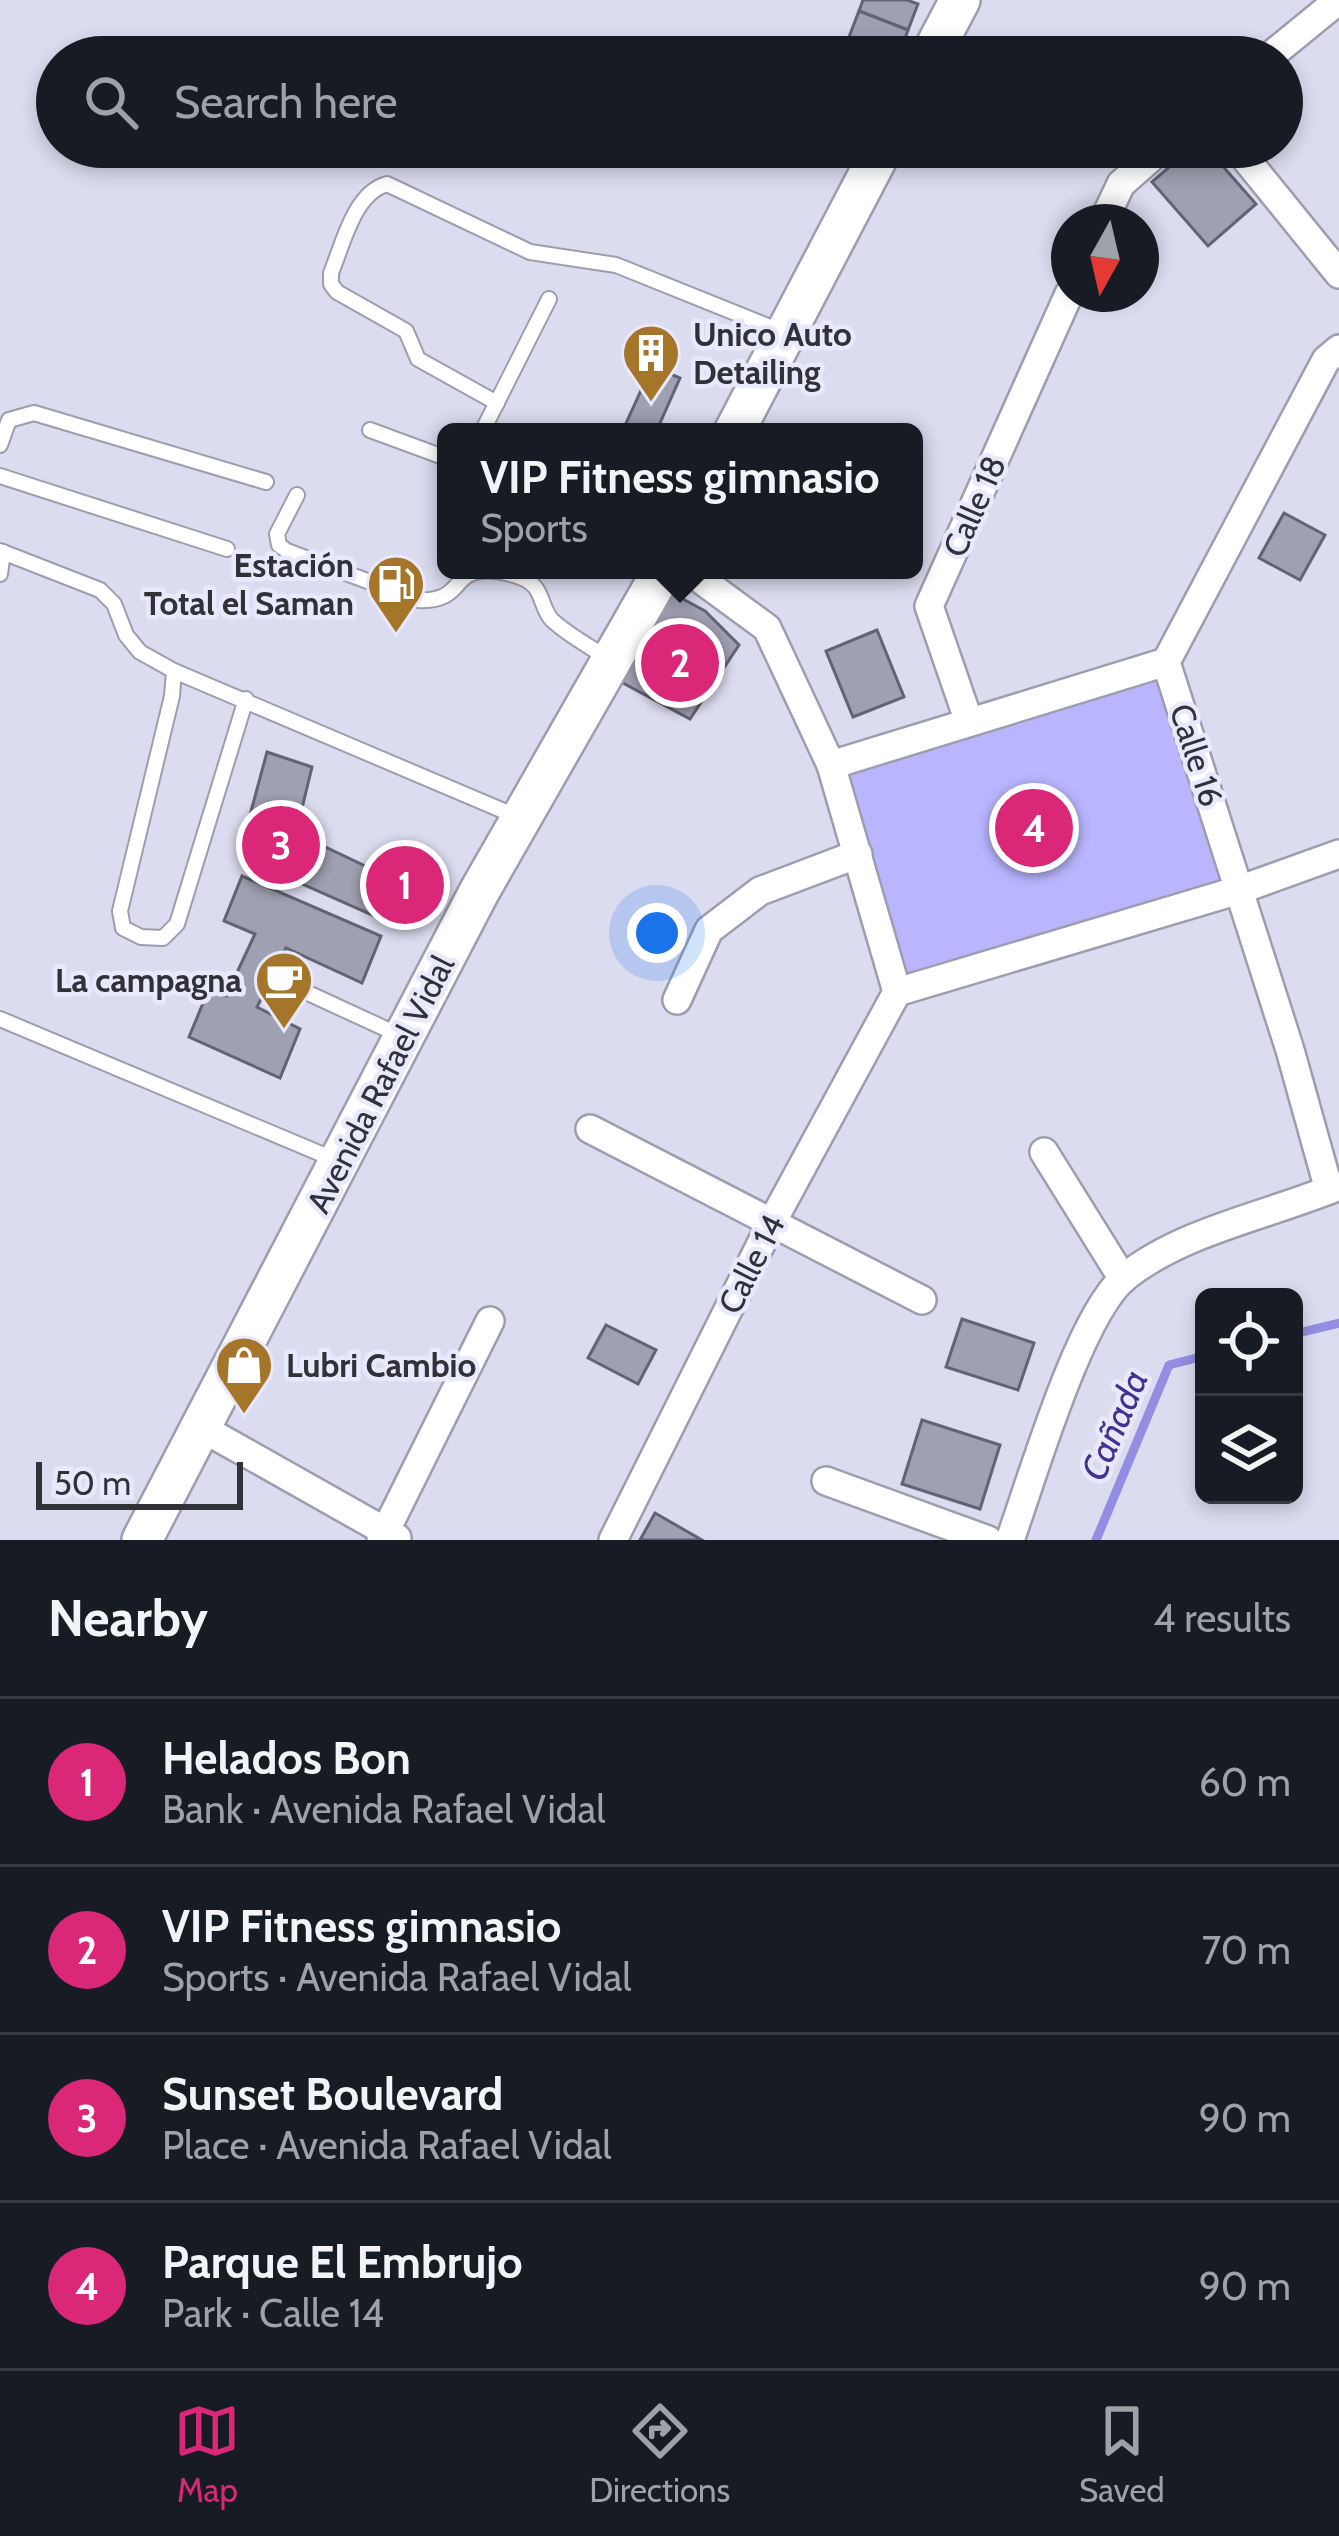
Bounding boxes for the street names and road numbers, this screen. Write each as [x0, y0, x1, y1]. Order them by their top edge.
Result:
street label: Calle 18 [934, 449, 1014, 563]
street label: Calle 16 [1162, 699, 1232, 811]
street label: Avenida Rafael Vidal [298, 948, 462, 1219]
street label: Calle 14 [709, 1208, 793, 1320]

